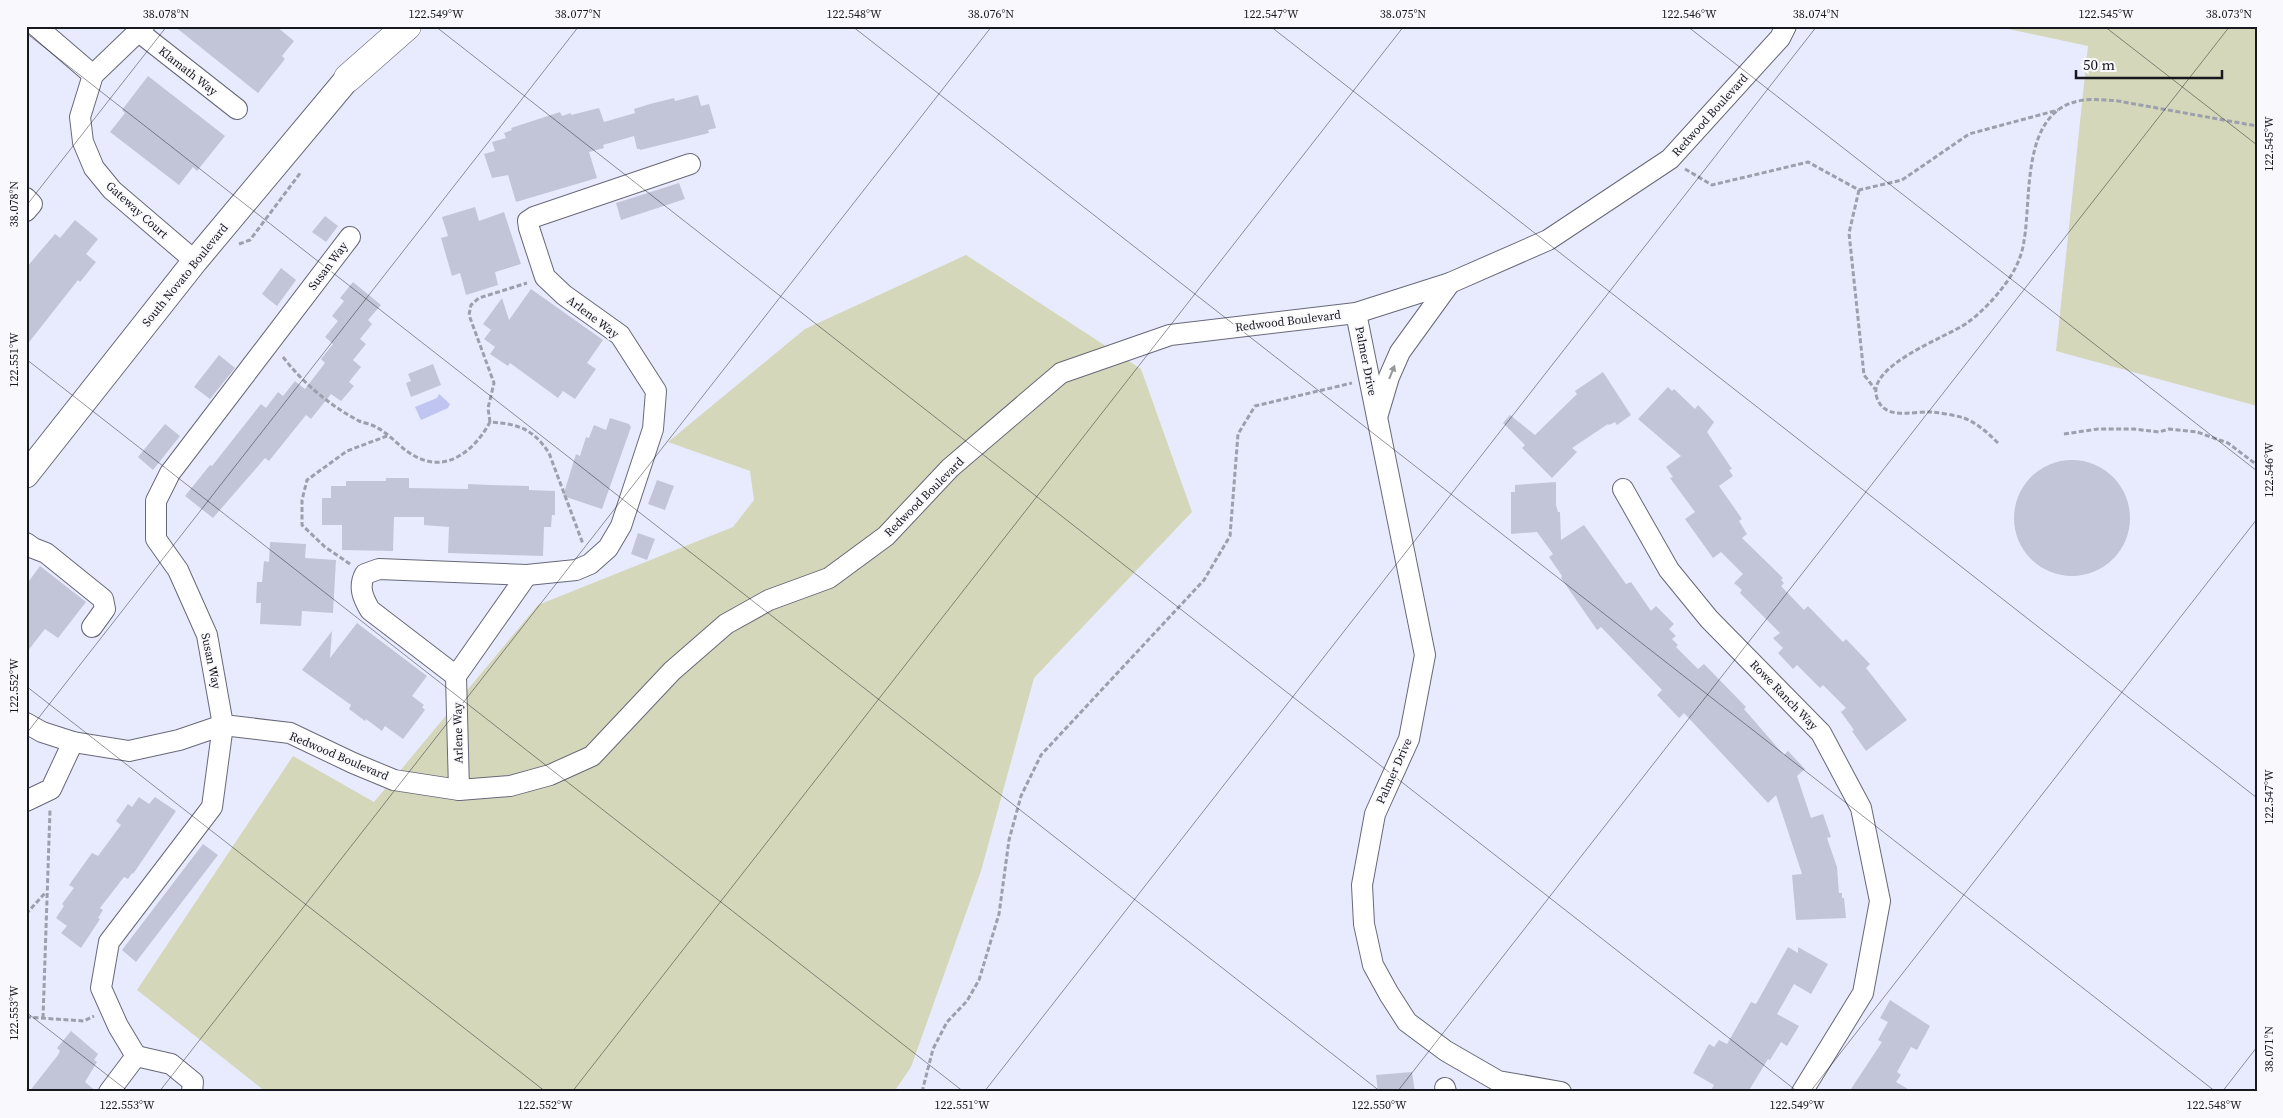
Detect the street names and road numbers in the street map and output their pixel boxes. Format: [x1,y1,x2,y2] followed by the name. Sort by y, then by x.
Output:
[155,43,221,100] street label: Klamath Way
[1668,70,1752,160] street label: Redwood Boulevard
[103,178,172,242] street label: Gateway Court
[138,220,232,330] street label: South Novato Boulevard
[305,238,352,294] street label: Susan Way
[564,292,623,342] street label: Arlene Way
[1234,307,1342,335] street label: Redwood Boulevard
[1351,325,1381,397] street label: Palmer Drive
[881,454,967,540] street label: Redwood Boulevard
[197,632,225,691] street label: Susan Way
[1746,657,1822,734] street label: Rowe Ranch Way
[449,701,467,764] street label: Arlene Way
[287,728,391,784] street label: Redwood Boulevard
[1372,736,1416,806] street label: Palmer Drive

